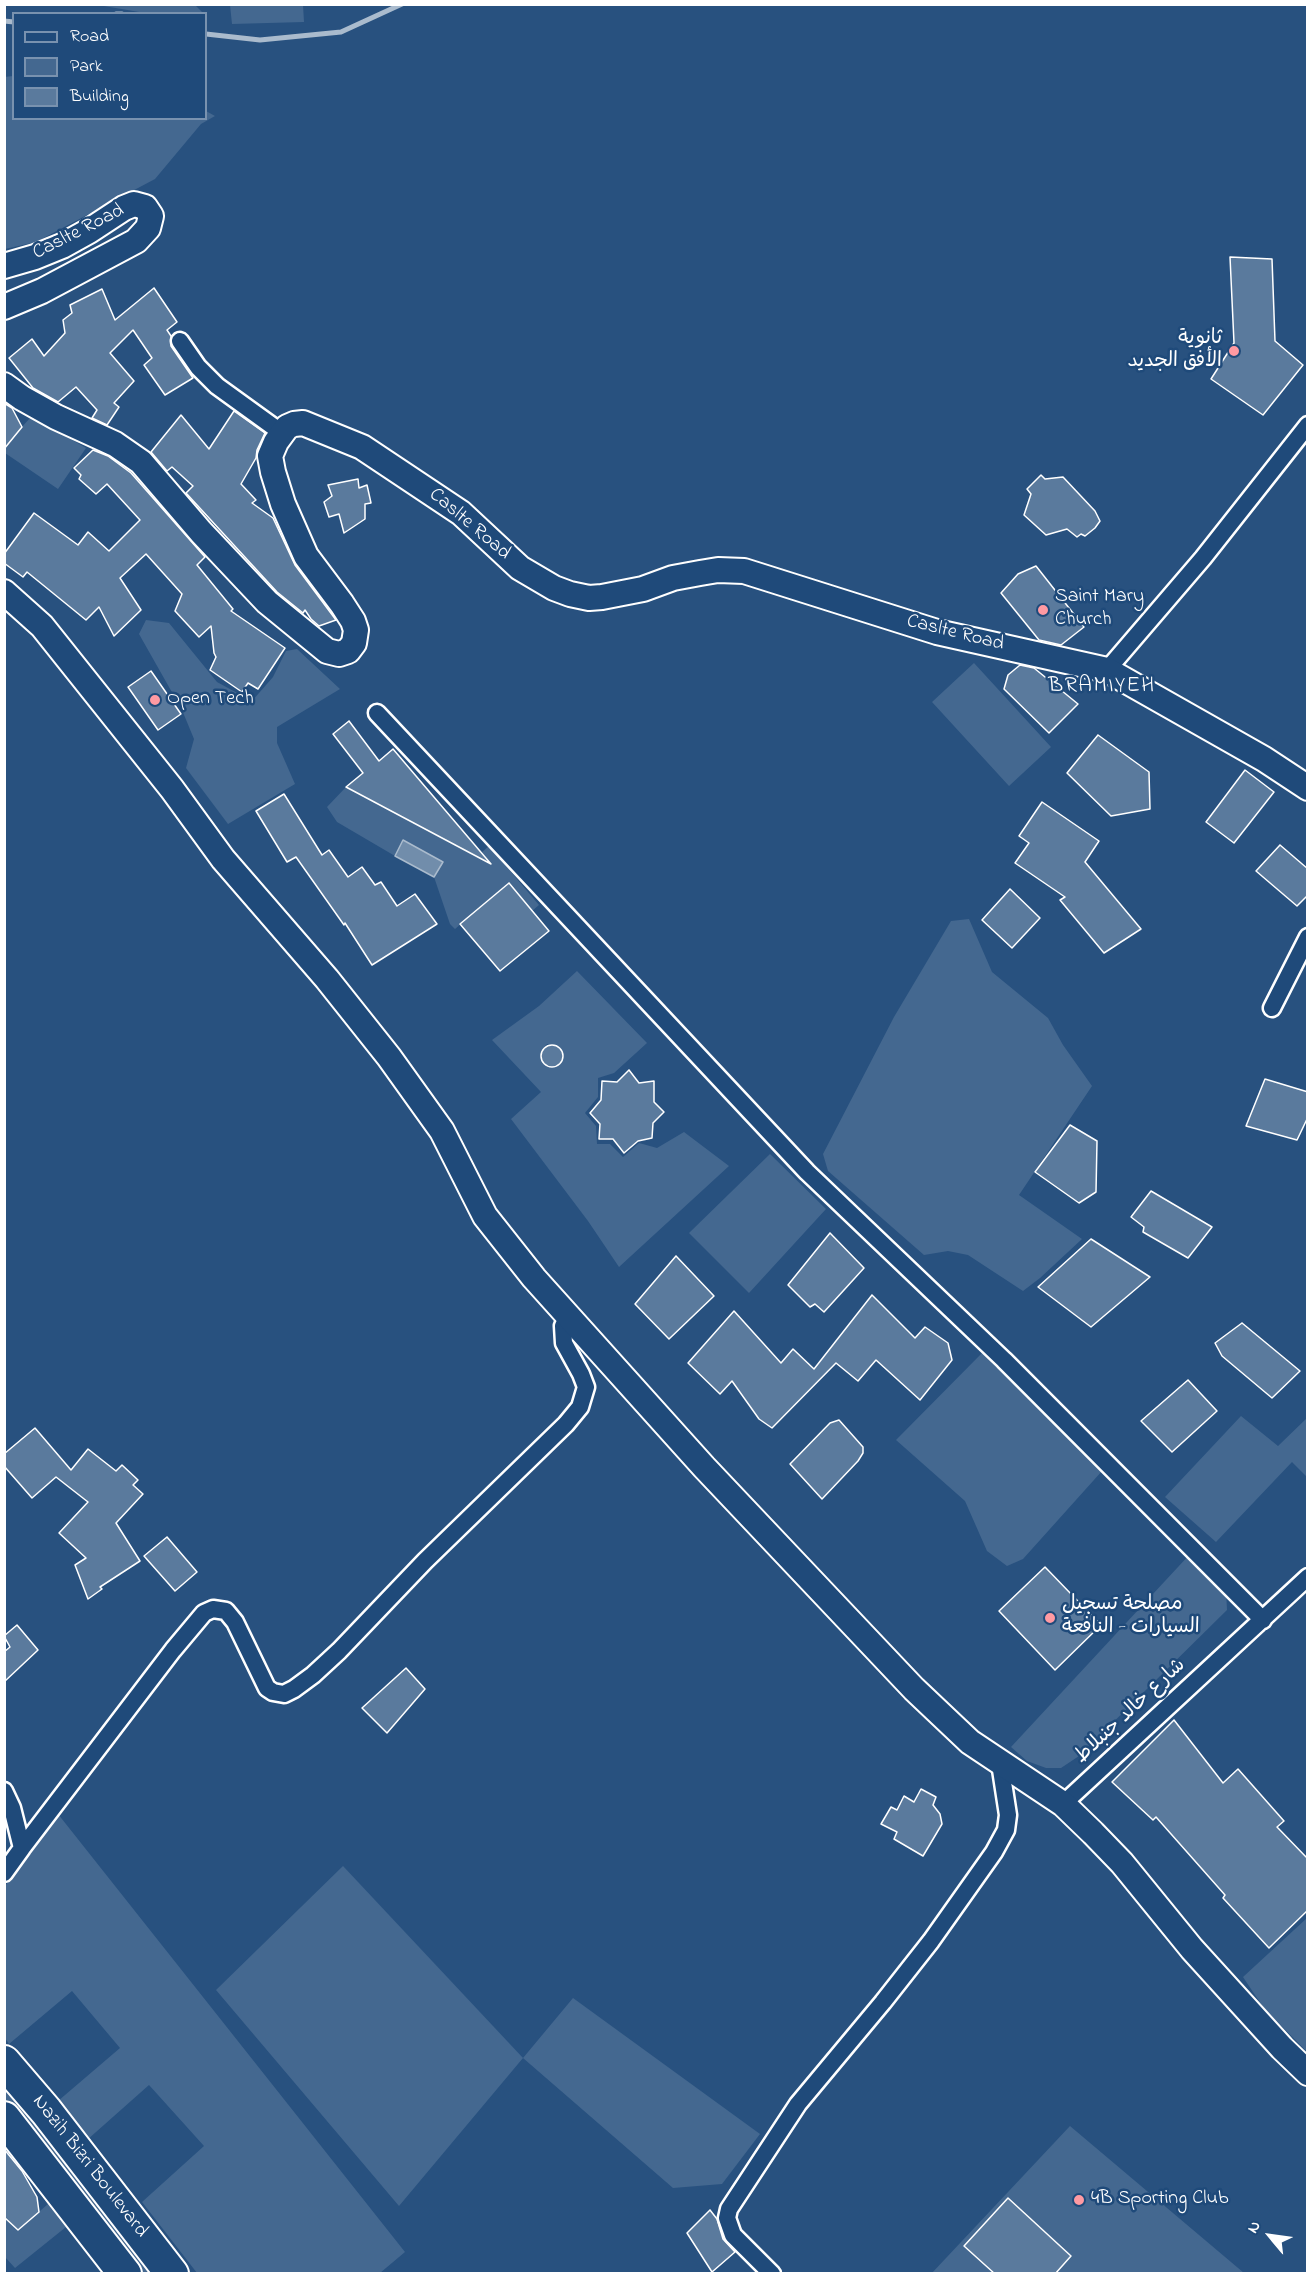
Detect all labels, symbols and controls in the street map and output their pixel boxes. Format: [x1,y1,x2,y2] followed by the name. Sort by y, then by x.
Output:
[12,12,207,120] legend
[70,24,109,50] text: Road
[70,54,103,80] text: Park
[70,84,129,110] text: Building
[29,200,129,266] street label: Caslte Road
[1127,328,1222,375] place label: ثانوية الأفق الجديد
[1227,344,1241,358] marker: ثانوية الأفق الجديد
[423,484,515,566] street label: Caslte Road
[1055,586,1144,633] place label: Saint Mary Church
[1036,603,1050,617] marker: Saint Mary Church
[904,610,1006,658] street label: Caslte Road
[1048,674,1156,700] district label: BRAMIYEH
[167,688,254,712] place label: Open Tech
[148,693,162,707] marker: Open Tech
[1062,1594,1200,1641] place label: مصلحة تسجيل السيارات - النافعة
[1043,1611,1057,1625] marker: مصلحة تسجيل السيارات - النافعة
[1071,1655,1191,1769] street label: شارع خالد جنبلاط
[26,2091,152,2243] street label: Nazih Bizri Boulevard
[1091,2188,1228,2212] place label: 4B Sporting Club
[1072,2193,1086,2207] marker: 4B Sporting Club
[1240,2206,1300,2266] north arrow
[1241,2217,1267,2238] text: N

